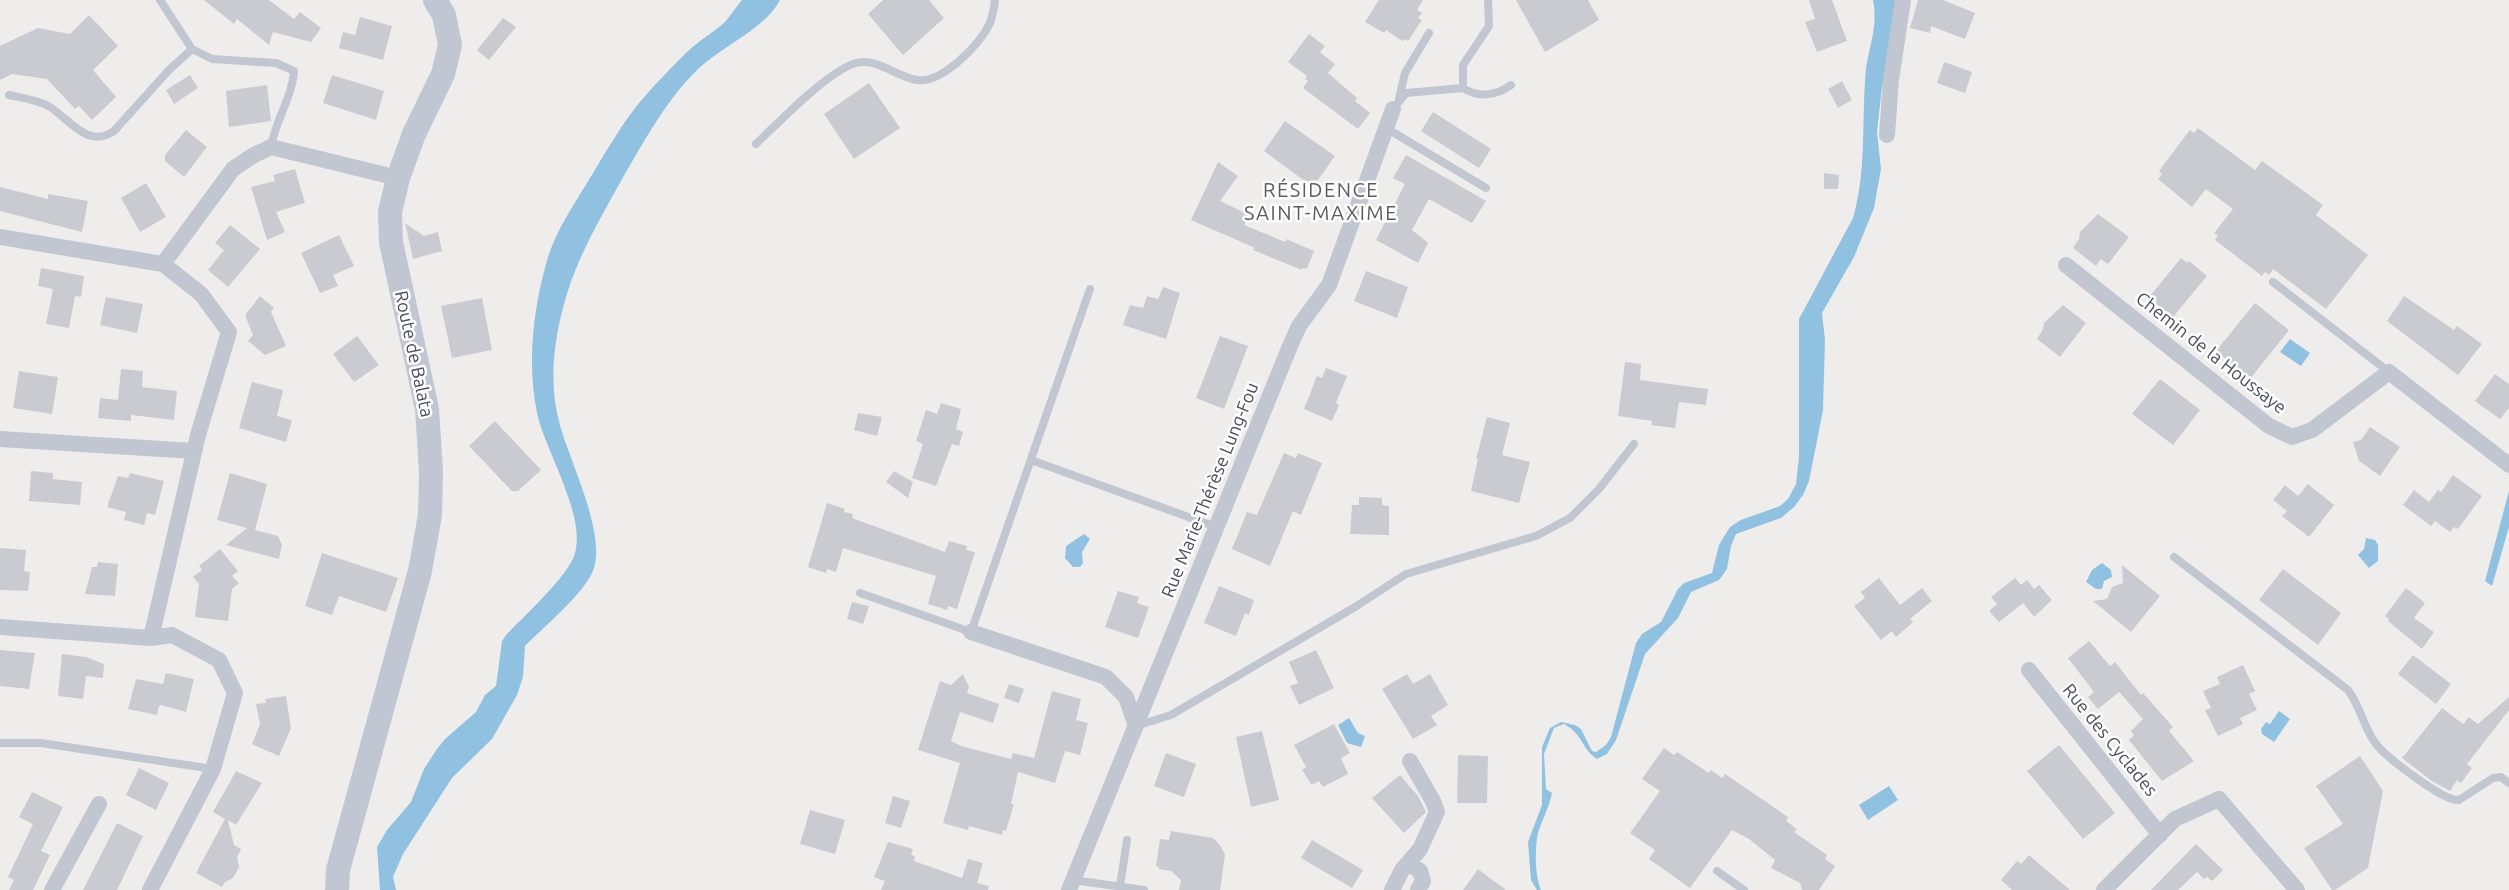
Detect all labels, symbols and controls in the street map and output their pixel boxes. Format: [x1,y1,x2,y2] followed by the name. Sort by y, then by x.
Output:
[1244,178,1398,224] district label: RÉSIDENCE SAINT-MAXIME
[2133,287,2291,417] street label: Chemin de la Houssaye
[392,289,438,419] street label: Route de Balata
[1157,379,1262,600] street label: Rue Marie-Thérèse Lung-Fou
[2059,679,2162,800] street label: Rue des Cyclades

